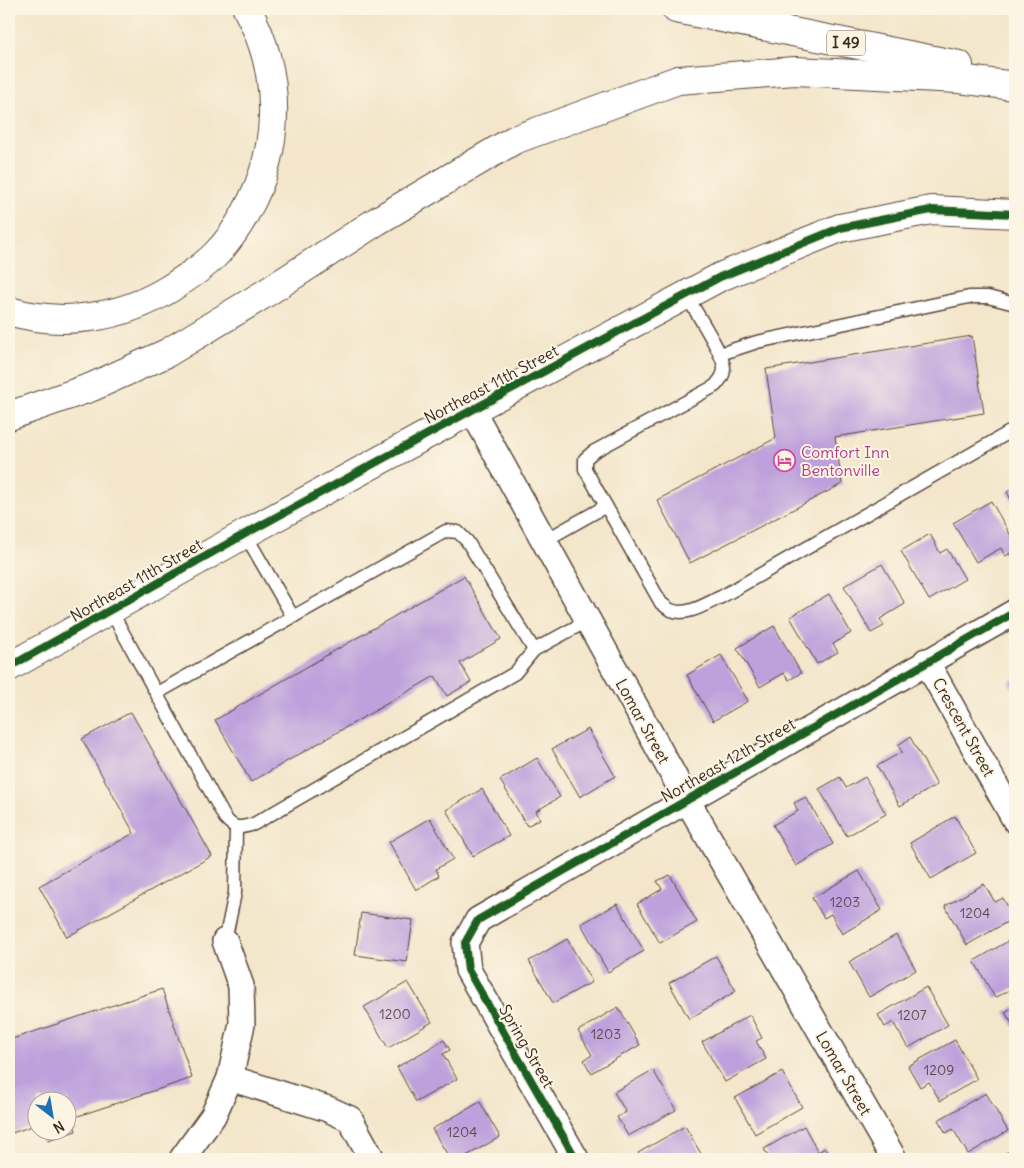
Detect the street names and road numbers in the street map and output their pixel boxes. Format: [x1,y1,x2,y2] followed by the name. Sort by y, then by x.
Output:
[827,30,865,56] road number: I 49
[420,340,562,428] street label: Northeast 11th Street
[66,534,206,626] street label: Northeast 11th Street
[929,674,1000,780] street label: Crescent Street
[612,675,675,767] street label: Lomar Street
[657,713,799,807] street label: Northeast 12th Street
[495,1001,559,1092] street label: Spring Street
[812,1027,876,1119] street label: Lomar Street

